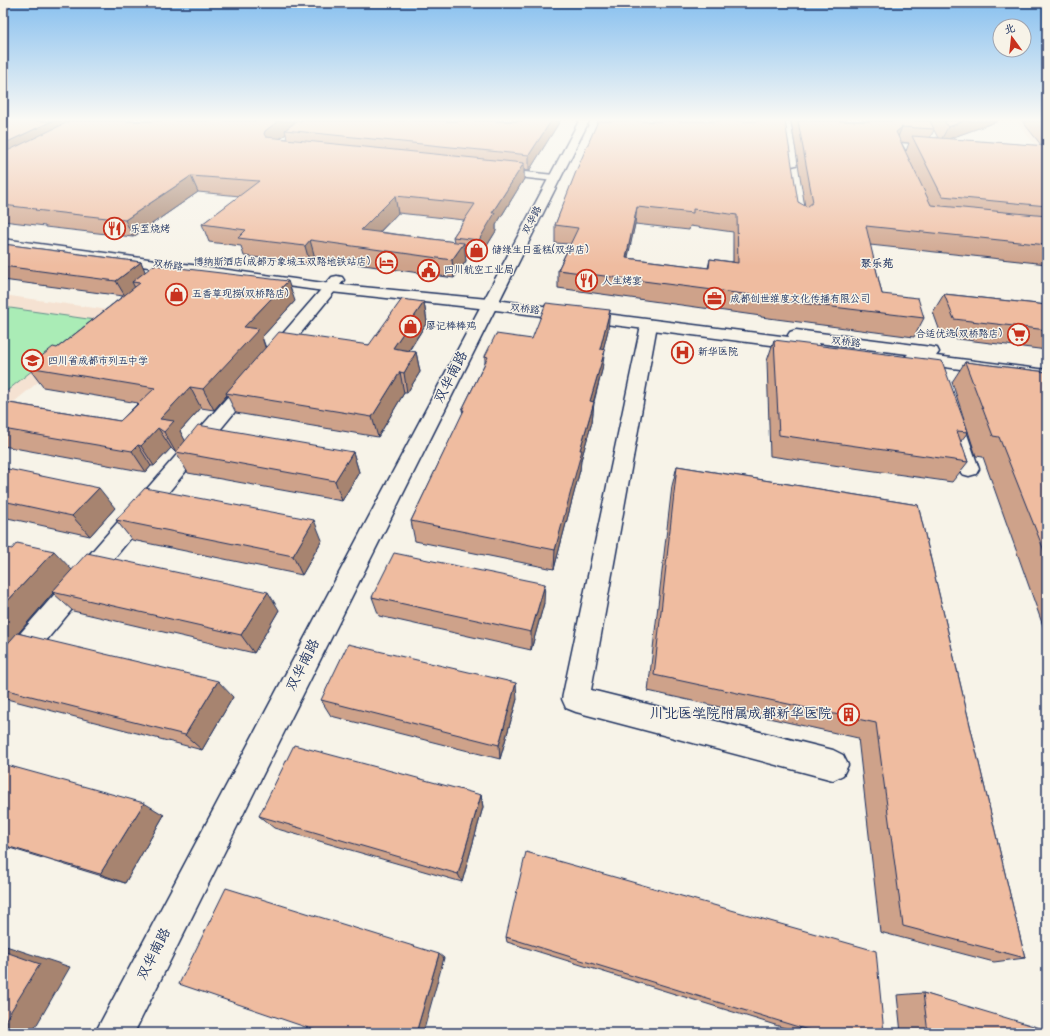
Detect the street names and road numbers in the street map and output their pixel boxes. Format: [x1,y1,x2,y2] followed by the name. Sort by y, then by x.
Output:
[519,203,545,237] street label: 双华路
[152,256,184,274] street label: 双桥路
[509,300,541,318] street label: 双桥路
[830,333,862,351] street label: 双桥路
[429,348,473,406] street label: 双华南路
[281,636,325,694] street label: 双华南路
[132,925,176,983] street label: 双华南路

